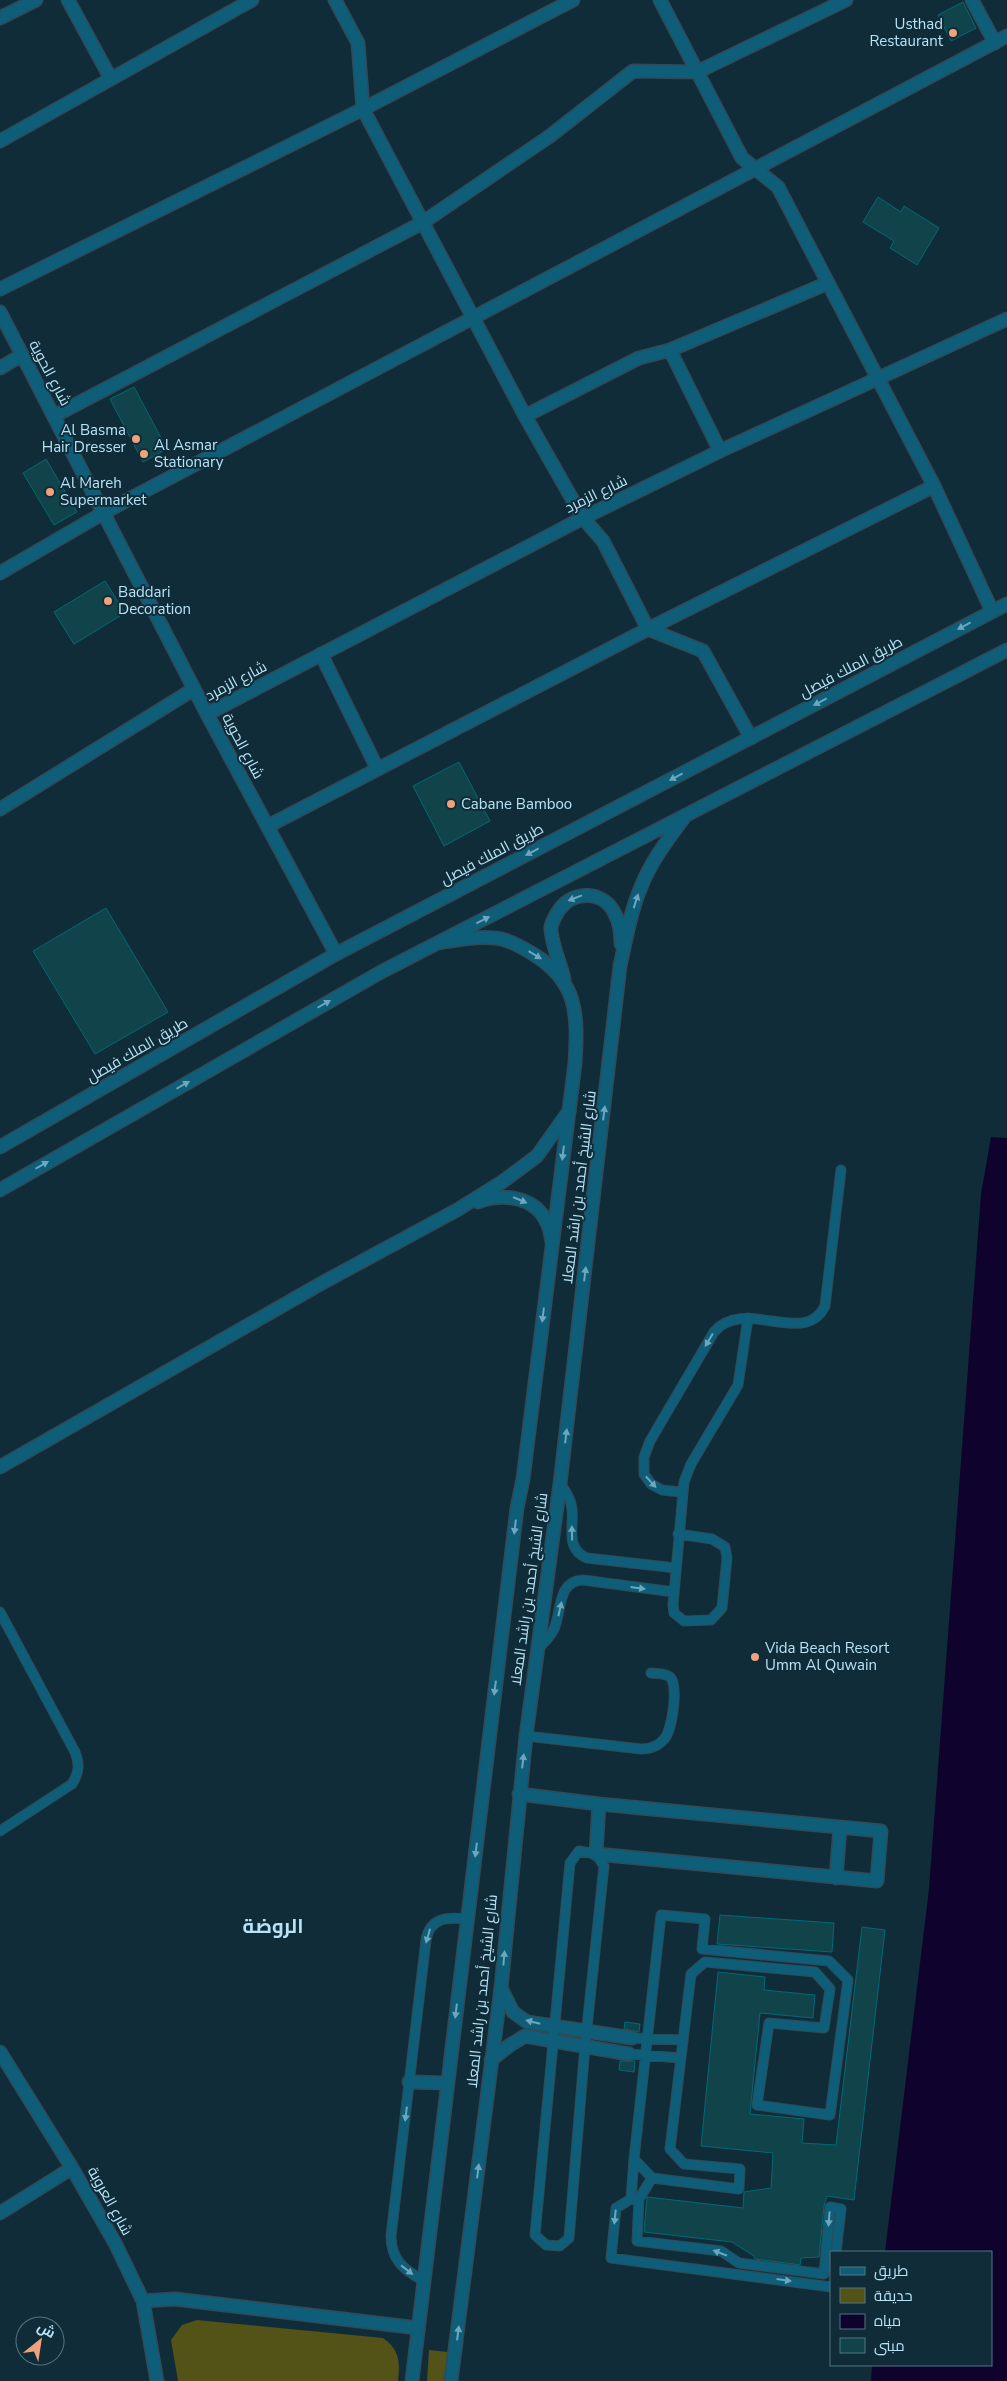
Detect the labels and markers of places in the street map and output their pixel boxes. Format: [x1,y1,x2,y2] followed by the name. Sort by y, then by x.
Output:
[869,14,944,51] place label: Usthad Restaurant
[947,27,959,39] marker: Usthad Restaurant
[42,420,127,457] place label: Al Basma Hair Dresser
[130,433,142,445] marker: Al Basma Hair Dresser
[154,435,224,472] place label: Al Asmar Stationary
[138,448,150,460] marker: Al Asmar Stationary
[60,473,147,510] place label: Al Mareh Supermarket
[44,486,56,498] marker: Al Mareh Supermarket
[118,582,191,619] place label: Baddari Decoration
[102,595,114,607] marker: Baddari Decoration
[461,794,572,814] place label: Cabane Bamboo
[445,798,457,810] marker: Cabane Bamboo
[764,1638,890,1675] place label: Vida Beach Resort Umm Al Quwain
[749,1651,761,1663] marker: Vida Beach Resort Umm Al Quwain

